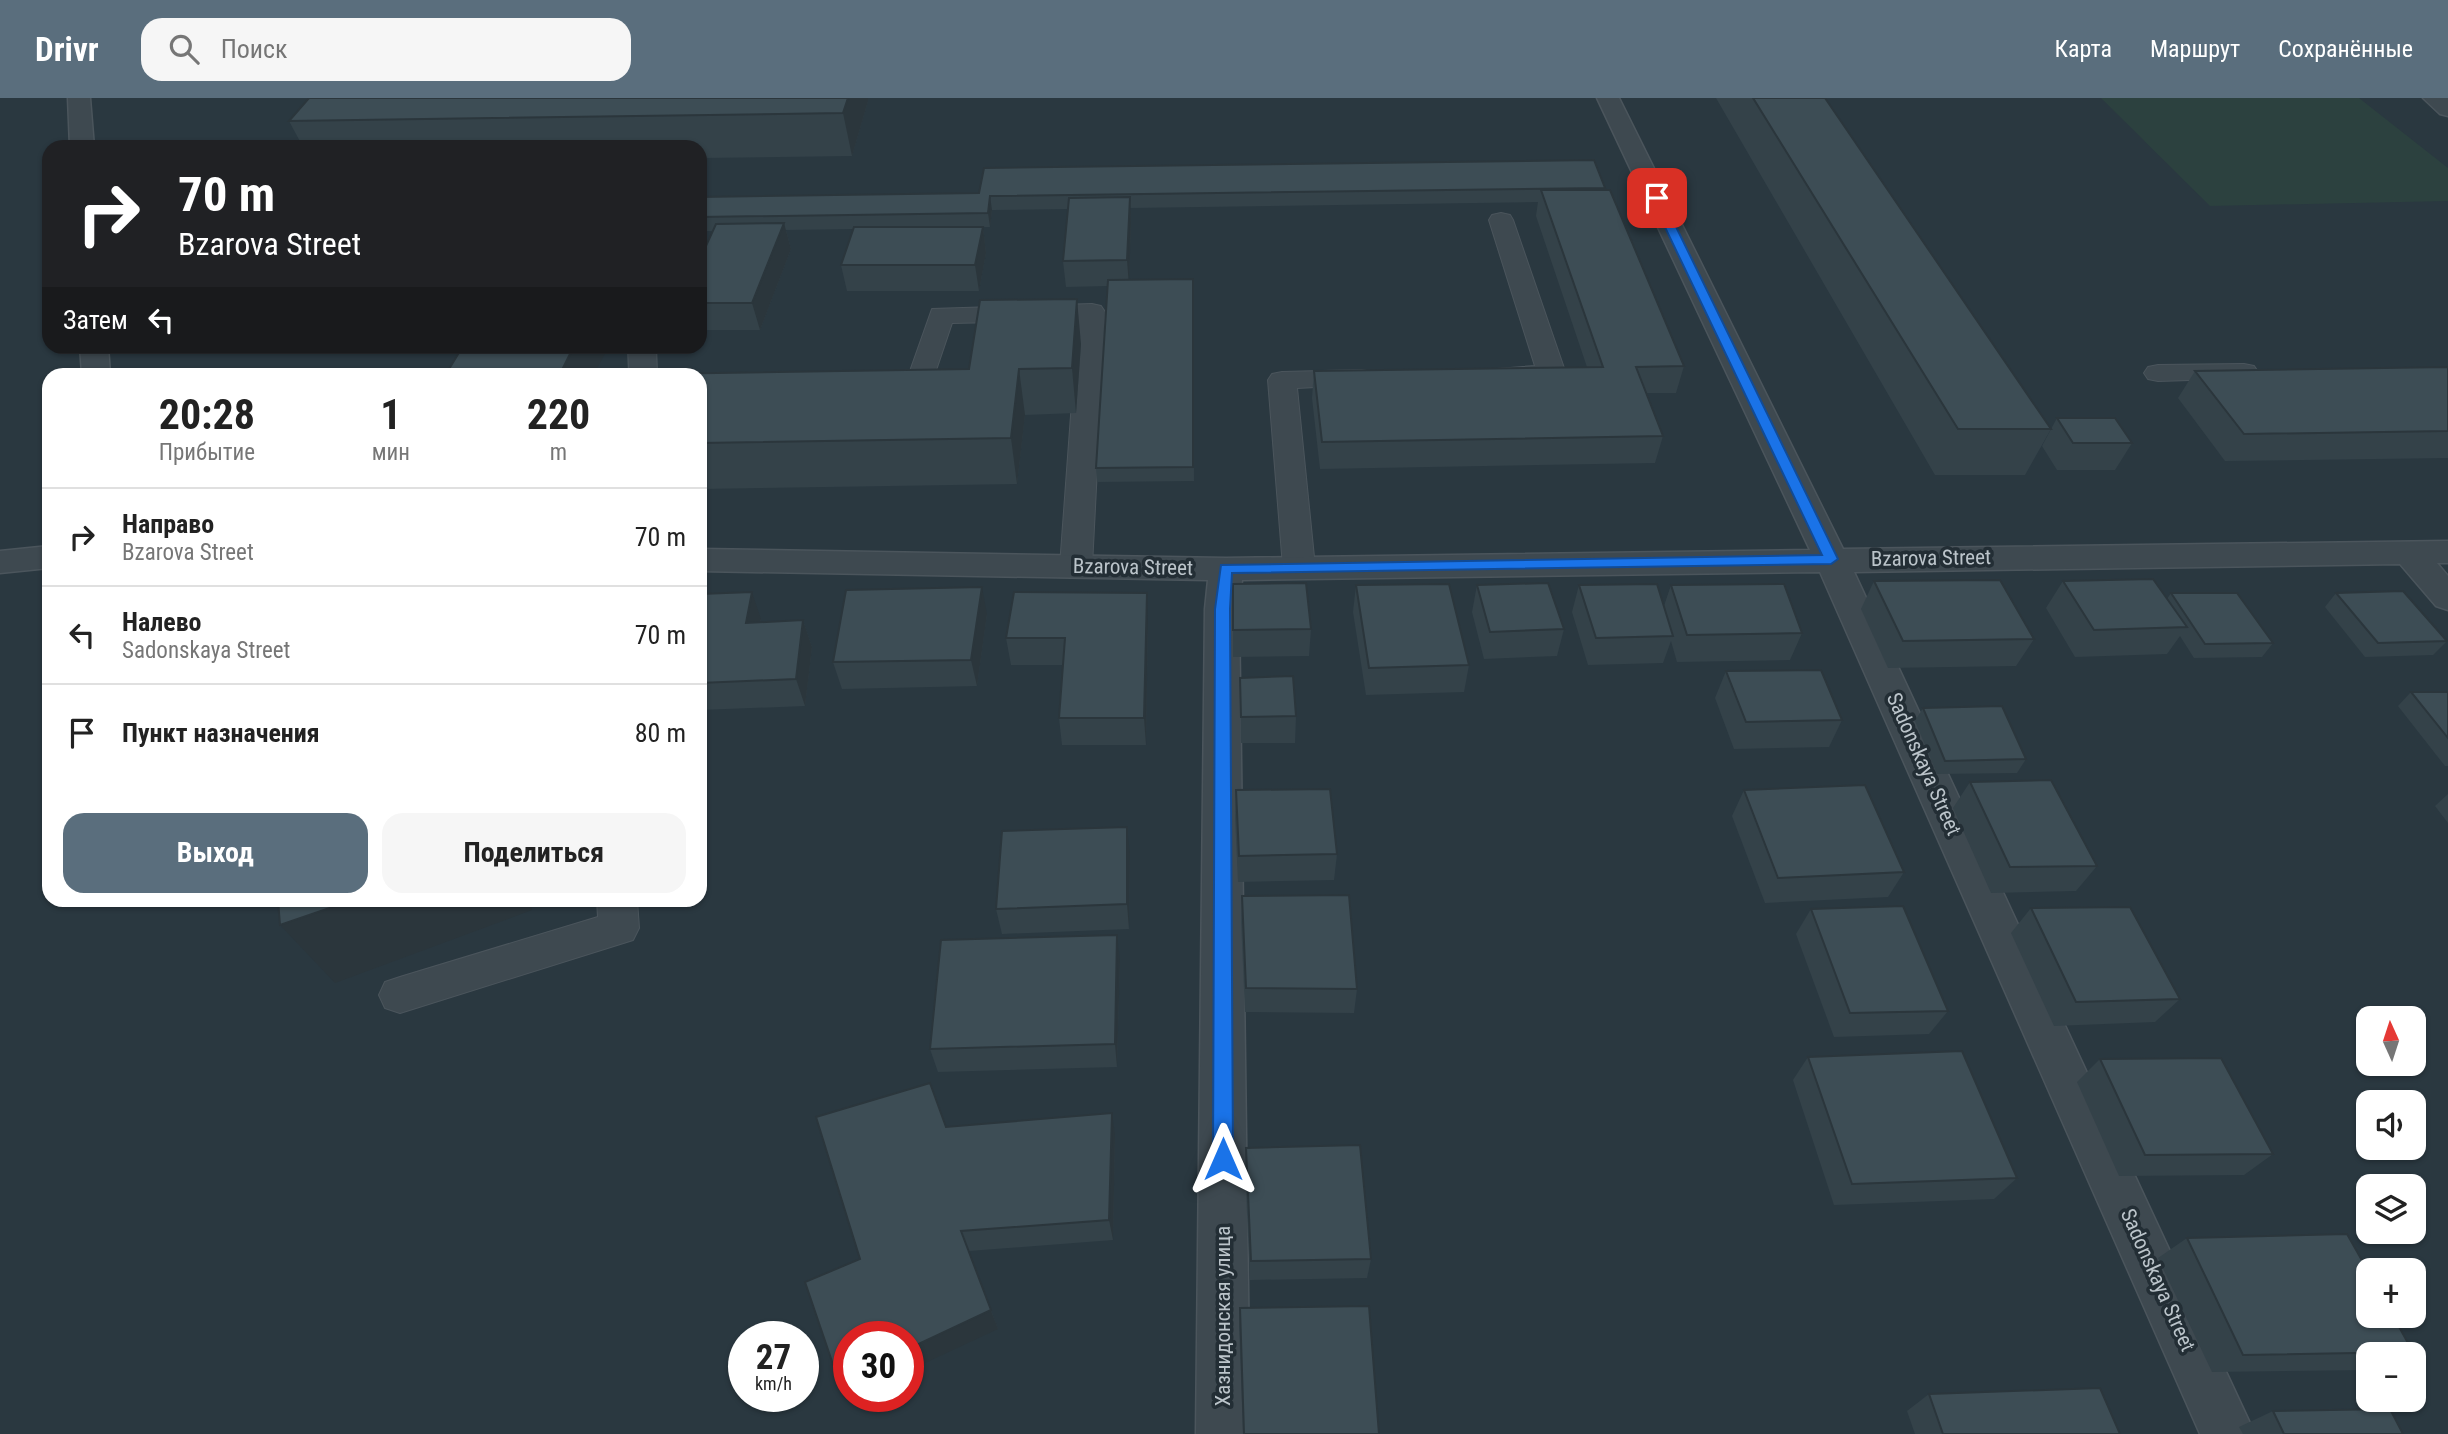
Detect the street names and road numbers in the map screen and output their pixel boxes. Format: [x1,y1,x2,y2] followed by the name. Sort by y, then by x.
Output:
[1871,545,1991,571] street label: Bzarova Street
[1073,554,1193,580] street label: Bzarova Street
[1882,689,1966,839] street label: Sadonskaya Street
[2116,1205,2200,1355] street label: Sadonskaya Street
[1211,1226,1235,1406] street label: Хазнидонская улица

